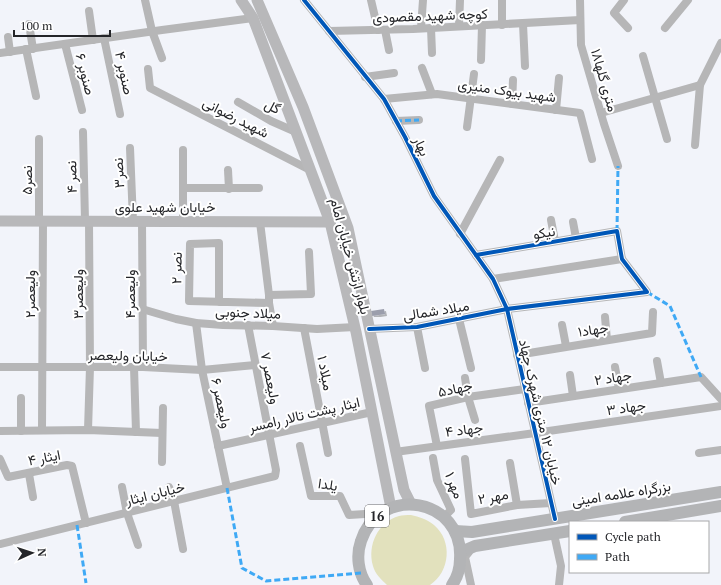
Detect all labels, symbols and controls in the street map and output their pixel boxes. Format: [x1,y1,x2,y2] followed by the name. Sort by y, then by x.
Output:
[372,3,488,28] street label: کوچه شهید مقصودی
[14,12,110,38] scale bar
[20,18,53,33] text: 100 m
[587,46,623,114] street label: ۱۸متری گلها
[111,50,139,97] street label: صنوبر ۴
[72,51,100,97] street label: صنوبر ۶
[457,74,557,106] street label: شهید بیوک منیری
[200,92,272,142] street label: شهید رضوانی
[262,94,284,118] street label: گل
[409,132,435,159] street label: بهار
[108,157,128,189] street label: نصر۳
[61,160,81,194] street label: نصر ۴
[17,165,36,195] street label: نصر۵
[326,196,376,316] street label: بلوار ارتش خیابان امام
[115,197,215,216] street label: خیابان شهید علوی
[531,221,557,243] street label: نیکو
[166,252,186,284] street label: نصر ۲
[68,269,87,319] street label: ولیعصر۳
[20,270,39,318] street label: ولیعصر۲
[120,270,139,318] street label: ولیعصر۴
[401,295,471,325] street label: میلاد شمالی
[215,301,281,323] street label: میلاد جنوبی
[576,317,610,341] street label: جهاد۱
[515,337,567,487] street label: خیابان ۱۲ متری شهرک جهاد
[87,345,168,365] street label: خیابان ولیعصر
[257,350,285,406] street label: ولیعصر ۷
[313,354,339,392] street label: میلاد ۱
[593,365,633,389] street label: جهاد ۲
[436,375,474,401] street label: جهاد۵
[207,376,237,430] street label: ولیعصر ۶
[246,392,362,437] street label: ایثار پشت تالار رامسر
[605,395,647,419] street label: جهاد ۳
[444,417,484,441] street label: جهاد ۴
[26,445,62,469] street label: ایثار ۴
[441,469,469,501] street label: مهر ۱
[317,473,339,495] street label: یلدا
[123,476,187,510] street label: خیابان ایثار
[570,476,672,510] street label: بزرگراه علامه امینی
[476,484,510,508] street label: مهر ۲
[365,505,389,527] road number: 16
[569,521,709,573] legend
[605,529,661,544] text: Cycle path
[12,533,52,573] north arrow
[35,548,49,558] text: N
[605,549,630,564] text: Path

